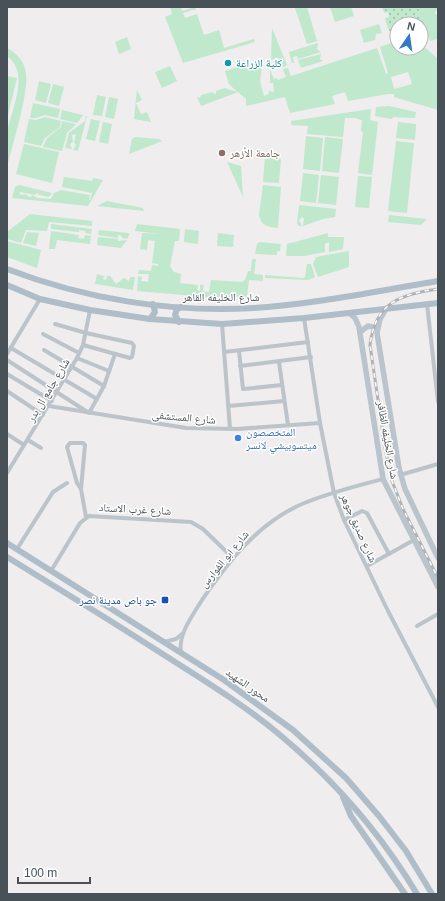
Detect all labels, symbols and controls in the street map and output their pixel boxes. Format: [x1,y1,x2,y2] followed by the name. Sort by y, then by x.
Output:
[389,16,429,56] north arrow
[406,20,417,33] text: N
[236,57,282,69] place label: كلية الزراعة
[223,58,233,68] marker: كلية الزراعة
[229,147,280,159] place label: جامعة الأزهر
[217,148,227,158] marker: جامعة الأزهر
[181,291,260,304] street label: شارع الخليفه القاهر
[24,356,72,425] street label: شارع جامع ال بدر
[374,399,401,480] street label: شارع الخليفه الظافر
[152,408,216,427] street label: شارع المستشفى
[245,426,317,454] place label: المتخصصون ميتسوبيشي لانسر
[233,433,243,443] marker: المتخصصون ميتسوبيشي لانسر
[337,491,380,565] street label: شارع صديق جوهر
[98,501,171,518] street label: شارع غرب الاستاد
[197,528,252,591] street label: شارع ابو الفوارس
[79,594,157,607] place label: جو باص مدينة نصر
[160,595,170,605] marker: جو باص مدينة نصر
[224,666,272,705] street label: محور الشهيد
[18,859,90,885] scale bar
[24,866,57,880] text: 100 m

